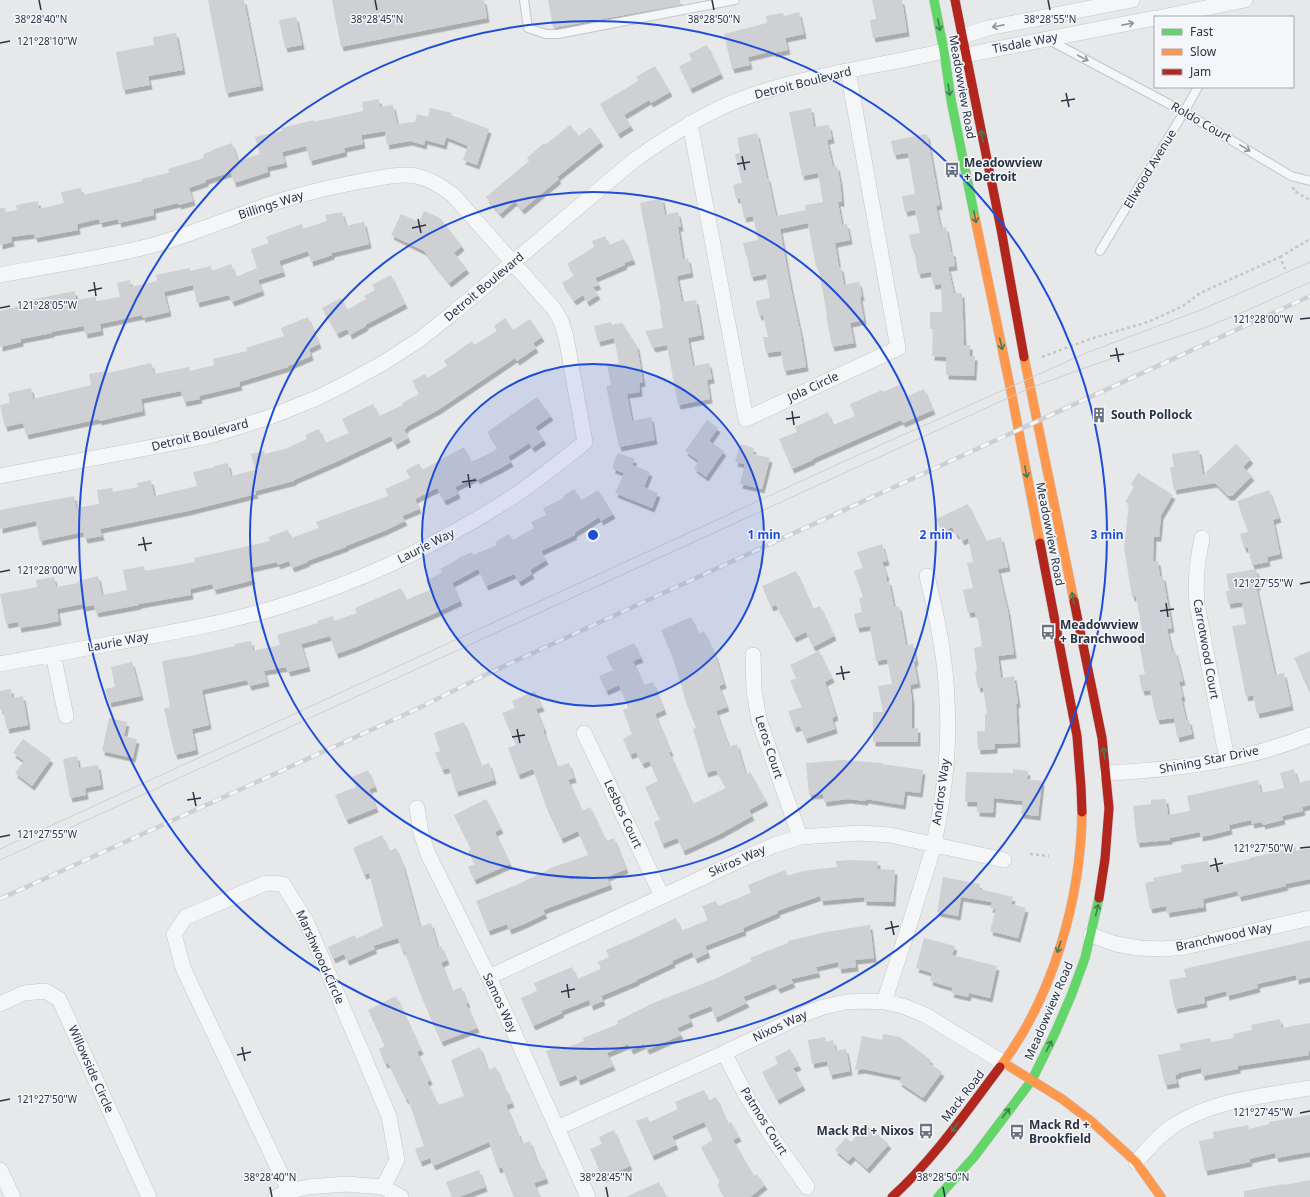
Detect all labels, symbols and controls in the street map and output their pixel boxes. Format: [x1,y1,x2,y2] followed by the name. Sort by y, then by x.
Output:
[15,12,67,26] text: 38°28'40"N
[351,12,403,26] text: 38°28'45"N
[688,12,740,26] text: 38°28'50"N
[1024,12,1076,26] text: 38°28'55"N
[1154,16,1294,88] legend
[935,19,943,32] one-way arrow
[1122,19,1135,27] one-way arrow
[992,22,1005,30] one-way arrow
[1190,23,1214,40] text: Fast
[991,28,1060,57] street label: Tisdale Way
[17,34,78,48] text: 121°28'10"W
[945,34,980,140] street label: Meadowview Road
[1190,43,1217,60] text: Slow
[1077,54,1089,62] one-way arrow
[753,62,853,103] street label: Detroit Boulevard
[1189,63,1211,80] text: Jam
[945,83,953,96] one-way arrow
[1168,97,1235,146] street label: Roldo Court
[1119,126,1180,211] street label: Ellwood Avenue
[978,130,986,143] one-way arrow
[1239,145,1251,153] one-way arrow
[964,154,1043,185] place label: Meadowview + Detroit
[943,161,961,179] bus stop icon: Meadowview + Detroit
[236,186,306,223] street label: Billings Way
[971,210,979,223] one-way arrow
[440,248,527,325] street label: Detroit Boulevard
[17,298,78,312] text: 121°28'05"W
[1233,312,1294,326] text: 121°28'00"W
[997,338,1005,351] one-way arrow
[784,367,841,406] street label: Jola Circle
[1090,406,1108,424] building icon: South Pollock
[1111,406,1193,423] place label: South Pollock
[150,414,250,455] street label: Detroit Boulevard
[1023,465,1031,478] one-way arrow
[1032,481,1069,587] street label: Meadowview Road
[394,523,458,567] street label: Laurie Way
[747,526,781,543] text: 1 min
[919,526,953,543] text: 2 min
[1090,526,1124,543] text: 3 min
[586,528,600,542] centre of rings
[17,563,78,577] text: 121°28'00"W
[1233,576,1294,590] text: 121°27'55"W
[1069,592,1077,605] one-way arrow
[1189,597,1224,701] street label: Carrotwood Court
[1060,616,1145,647] place label: Meadowview + Branchwood
[1039,623,1057,641] bus stop icon: Meadowview + Branchwood
[86,627,151,656] street label: Laurie Way
[751,713,788,781] street label: Leros Court
[1158,741,1260,777] street label: Shining Star Drive
[1100,747,1108,760] one-way arrow
[927,757,954,826] street label: Andros Way
[600,777,647,851] street label: Lesbos Court
[17,827,78,841] text: 121°27'55"W
[706,840,769,881] street label: Skiros Way
[1233,841,1294,855] text: 121°27'50"W
[1093,904,1101,917] one-way arrow
[292,907,349,1007] street label: Marshwood Circle
[1174,918,1274,955] street label: Branchwood Way
[1055,940,1062,953] one-way arrow
[1020,959,1077,1063] street label: Meadowview Road
[479,970,522,1036] street label: Samos Way
[750,1005,811,1046] street label: Nixos Way
[65,1022,118,1115] street label: Willowside Circle
[1046,1040,1053,1052] one-way arrow
[937,1066,988,1125] street label: Mack Road
[737,1083,792,1159] street label: Patmos Court
[17,1092,78,1106] text: 121°27'50"W
[1233,1105,1294,1119] text: 121°27'45"W
[1002,1108,1011,1119] one-way arrow
[1029,1116,1091,1147] place label: Mack Rd + Brookfield
[950,1121,959,1132] one-way arrow
[817,1122,914,1139] place label: Mack Rd + Nixos
[917,1122,935,1140] bus stop icon: Mack Rd + Nixos
[1008,1123,1026,1141] bus stop icon: Mack Rd + Brookfield
[244,1170,296,1184] text: 38°28'40"N
[580,1170,632,1184] text: 38°28'45"N
[917,1170,969,1184] text: 38°28'50"N

